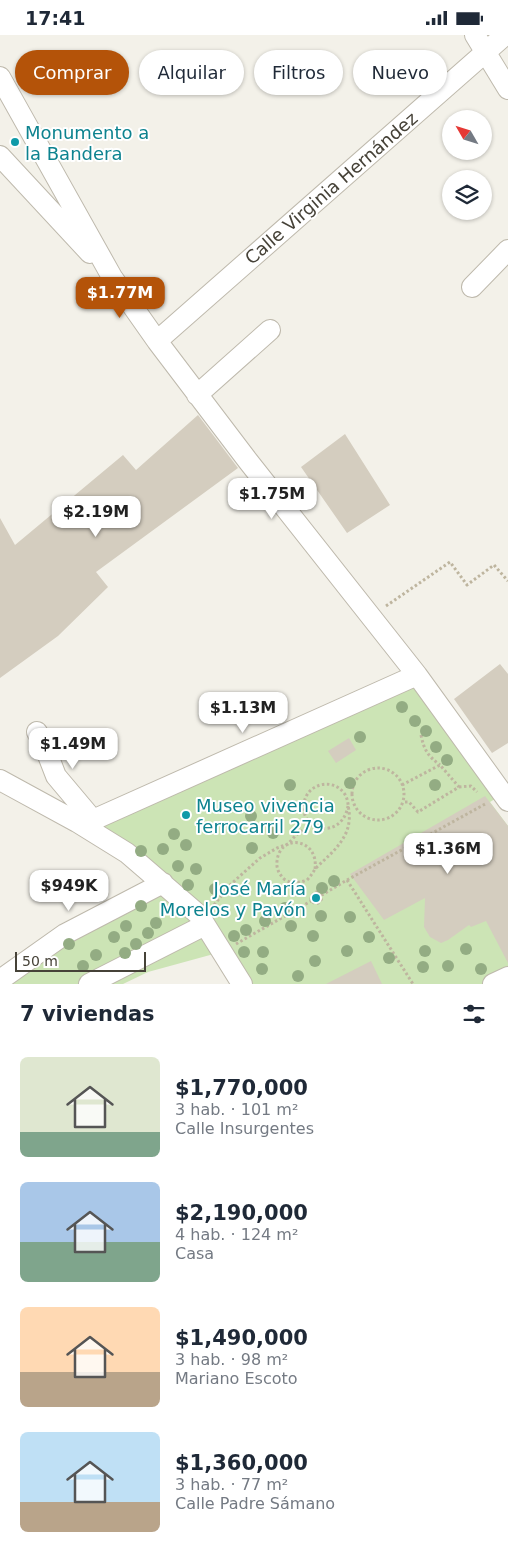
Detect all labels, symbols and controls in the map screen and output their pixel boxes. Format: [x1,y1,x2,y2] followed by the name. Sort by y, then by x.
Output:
[25,7,85,29] text: 17:41
[15,50,129,95] chip: Comprar
[139,50,244,95] chip: Alquilar
[254,50,343,95] chip: Filtros
[353,50,447,95] chip: Nuevo
[241,107,421,269] street label: Calle Virginia Hernández
[442,110,492,160] north arrow
[442,110,492,220] map controls
[25,122,149,164] place label: Monumento a la Bandera
[9,136,21,148] marker: Monumento a la Bandera
[442,170,492,220] button: layers
[79,277,161,319] pin: $1.77M
[87,283,153,302] text: $1.77M
[231,477,313,520] pin: $1.75M
[239,484,305,503] text: $1.75M
[55,495,137,538] pin: $2.19M
[63,502,129,521] text: $2.19M
[202,691,284,734] pin: $1.13M
[210,698,276,717] text: $1.13M
[32,727,114,770] pin: $1.49M
[40,734,106,753] text: $1.49M
[196,795,335,837] place label: Museo vivencia ferrocarril 279
[180,809,192,821] marker: Museo vivencia ferrocarril 279
[407,833,489,875] pin: $1.36M
[415,839,481,858] text: $1.36M
[34,869,104,912] pin: $949K
[41,876,97,895] text: $949K
[160,878,306,920] place label: José María Morelos y Pavón
[310,892,322,904] marker: José María Morelos y Pavón
[15,949,146,972] scale bar
[22,953,58,969] text: 50 m
[460,1000,488,1028] icon: filters
[20,1002,155,1026] text: 7 viviendas
[175,1076,308,1100] text: $1,770,000
[60,1077,120,1137] icon: home
[175,1100,298,1119] text: 3 hab. · 101 m²
[175,1119,314,1138] text: Calle Insurgentes
[175,1201,308,1225] text: $2,190,000
[60,1202,120,1262] icon: home
[175,1225,298,1244] text: 4 hab. · 124 m²
[175,1244,214,1263] text: Casa
[175,1326,308,1350] text: $1,490,000
[60,1327,120,1387] icon: home
[175,1350,288,1369] text: 3 hab. · 98 m²
[175,1369,298,1388] text: Mariano Escoto
[175,1451,308,1475] text: $1,360,000
[60,1452,120,1512] icon: home
[175,1475,288,1494] text: 3 hab. · 77 m²
[175,1494,335,1513] text: Calle Padre Sámano

